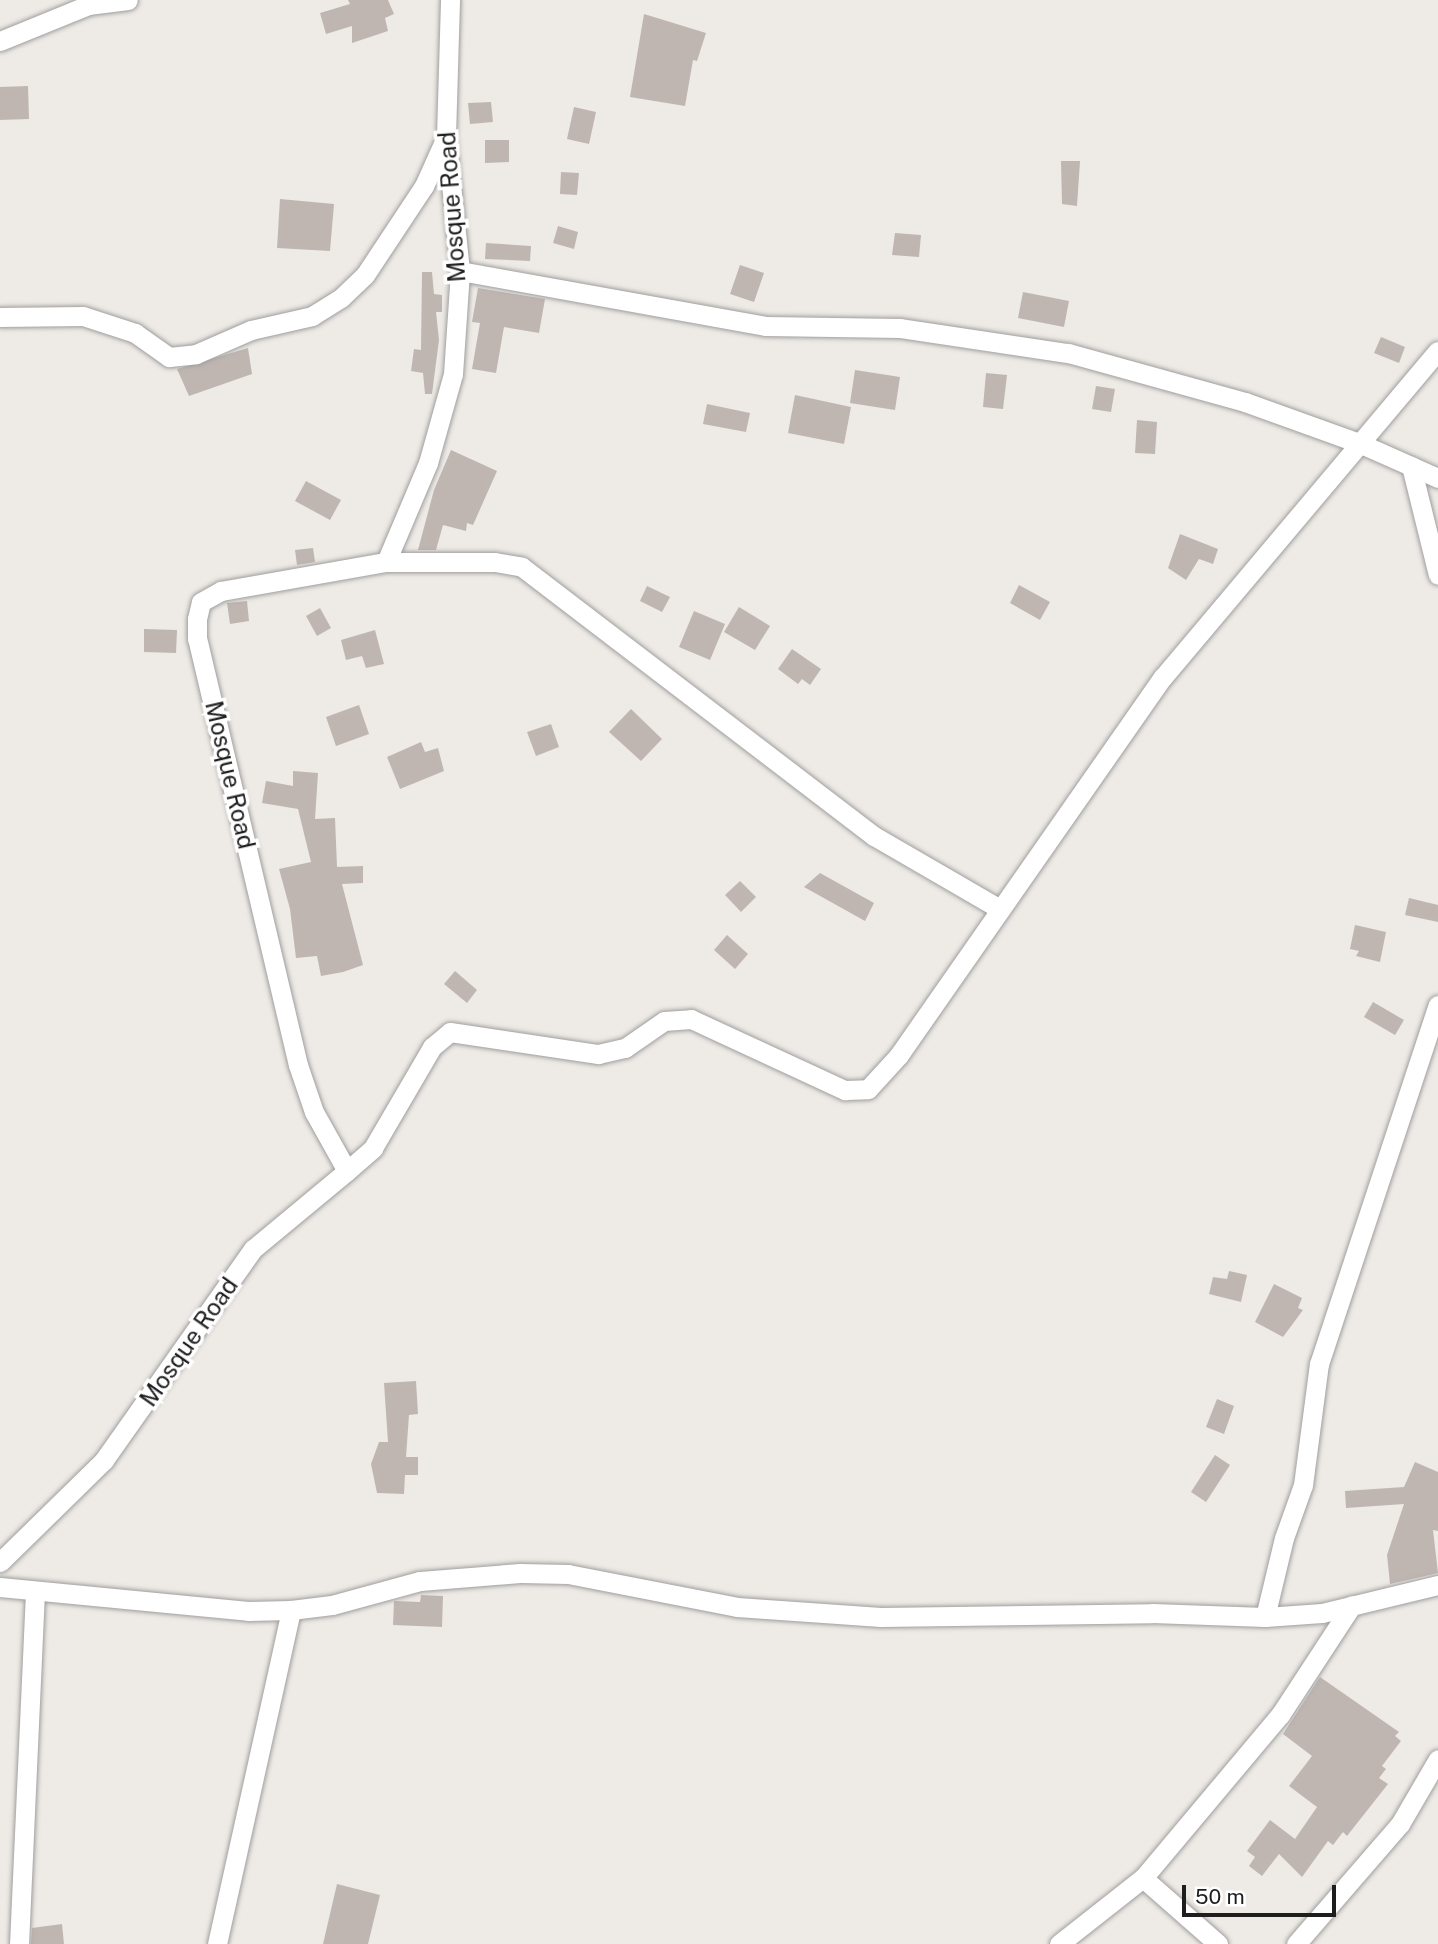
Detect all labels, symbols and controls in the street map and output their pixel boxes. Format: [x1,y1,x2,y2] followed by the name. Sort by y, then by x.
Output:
[432,131,472,283] street label: Mosque Road
[199,698,261,852] street label: Mosque Road
[134,1272,244,1412] street label: Mosque Road
[1186,1870,1340,1914] scale bar
[1195,1884,1245,1909] text: 50 m

